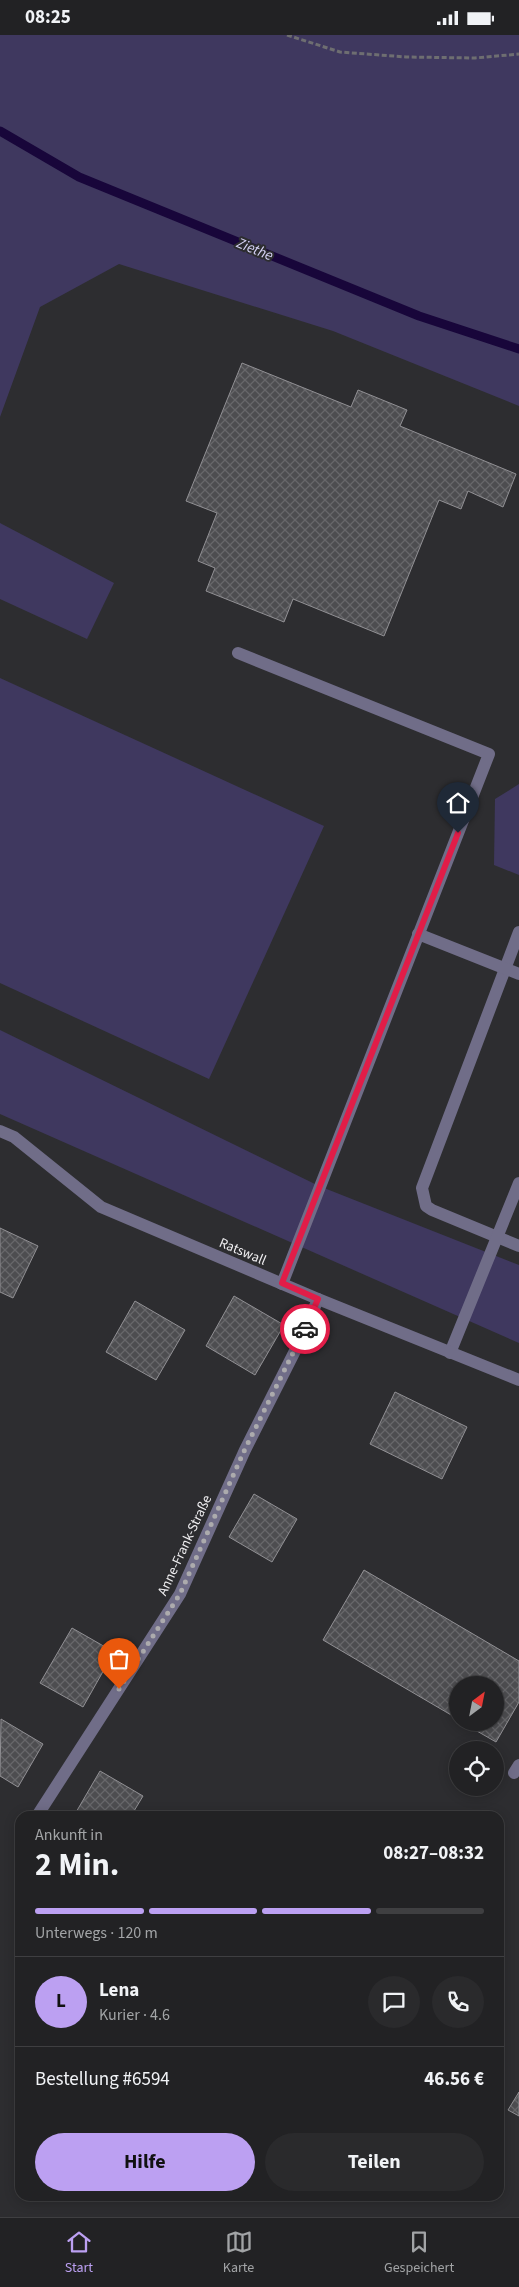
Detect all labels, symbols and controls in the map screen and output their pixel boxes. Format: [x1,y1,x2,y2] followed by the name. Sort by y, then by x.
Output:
[25,4,71,31] text: 08:25
[232,232,276,266] water label: Ziethe
[437,782,479,833] pin
[444,789,472,817] icon: home
[216,1233,270,1271] street label: Ratswall
[280,1304,330,1354] courier
[291,1315,319,1343] icon: car
[153,1492,217,1599] street label: Anne-Frank-Straße
[98,1638,140,1689] pin
[105,1645,133,1673] icon: bag
[449,1676,504,1731] north arrow
[449,1676,504,1796] map controls
[449,1741,504,1796] button: locate
[35,1824,103,1846] text: Ankunft in
[383,1840,484,1867] text: 08:27–08:32
[35,1842,119,1888] text: 2 Min.
[35,1922,158,1944] text: Unterwegs · 120 m
[368,1976,420,2028] button: chat
[432,1976,484,2028] button: phone
[99,1977,139,2004] text: Lena
[56,1988,66,2015] text: L
[99,2004,170,2026] text: Kurier · 4.6
[35,2066,170,2093] text: Bestellung #6594
[424,2066,484,2093] text: 46.56 €
[35,2133,255,2191] button: Hilfe
[265,2133,484,2191] button: Teilen
[65,2228,93,2278] tab: Start
[223,2228,254,2278] tab: Karte
[384,2228,454,2278] tab: Gespeichert

